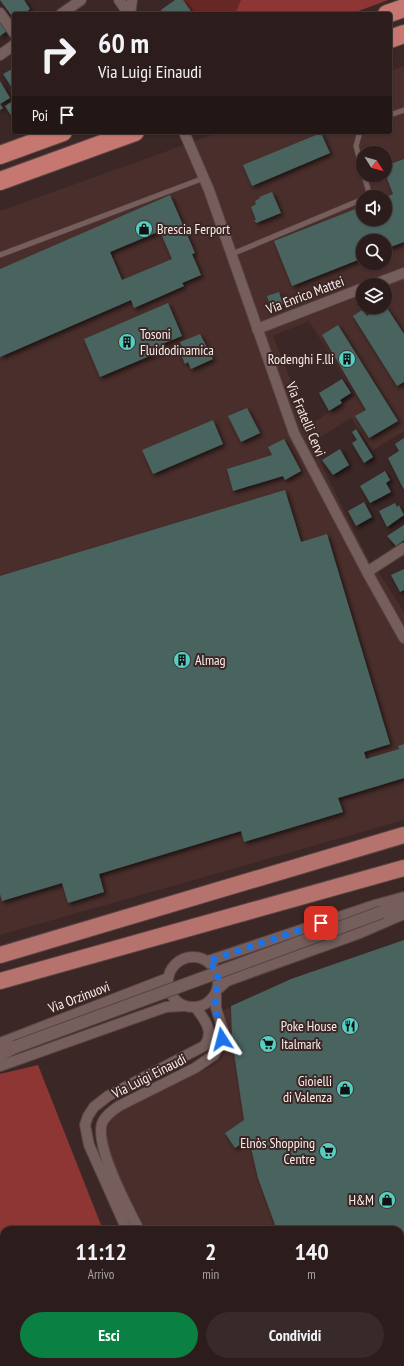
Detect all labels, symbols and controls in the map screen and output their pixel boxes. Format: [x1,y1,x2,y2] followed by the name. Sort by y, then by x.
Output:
[98,24,149,61] text: 60 m
[32,28,84,80] icon: right
[98,60,202,83] text: Via Luigi Einaudi
[56,104,78,126] icon: arrive
[32,106,48,125] text: Poi
[356,146,392,182] north arrow
[356,146,392,314] map controls
[356,190,392,226] button: sound
[134,219,154,239] shop icon: Brescia Ferport
[157,220,230,238] place label: Brescia Ferport
[356,234,392,270] button: search
[263,272,346,318] street label: Via Enrico Mattei
[356,278,392,314] button: layers
[140,325,214,359] place label: Tosoni Fluidodinamica
[117,332,137,352] building icon: Tosoni Fluidodinamica
[337,349,357,369] building icon: Rodenghi F.lli
[268,350,334,368] place label: Rodenghi F.lli
[282,378,330,459] street label: Via Fratelli Cervi
[172,650,192,670] building icon: Almag
[195,651,226,669] place label: Almag
[304,906,338,940] pin
[310,912,332,934] icon: arrive
[45,977,112,1017] street label: Via Orzinuovi
[340,1016,360,1036] restaurant icon: Poke House
[281,1017,337,1035] place label: Poke House
[201,1018,243,1060] position arrow
[258,1034,278,1054] supermarket icon: Italmark
[281,1035,322,1053] place label: Italmark
[108,1050,189,1103] street label: Via Luigi Einaudi
[283,1072,332,1106] place label: Gioielli di Valenza
[335,1079,355,1099] shop icon: Gioielli di Valenza
[240,1134,315,1168] place label: Elnòs Shopping Centre
[318,1141,338,1161] supermarket icon: Elnòs Shopping Centre
[377,1190,397,1210] shop icon: H&M
[348,1191,374,1209] place label: H&M
[75,1236,127,1267] text: 11:12
[205,1236,216,1267] text: 2
[294,1236,329,1267] text: 140
[88,1266,115,1283] text: Arrivo
[202,1266,219,1283] text: min
[307,1266,316,1283] text: m
[20,1312,198,1358] button: Esci
[206,1312,384,1358] button: Condividi

